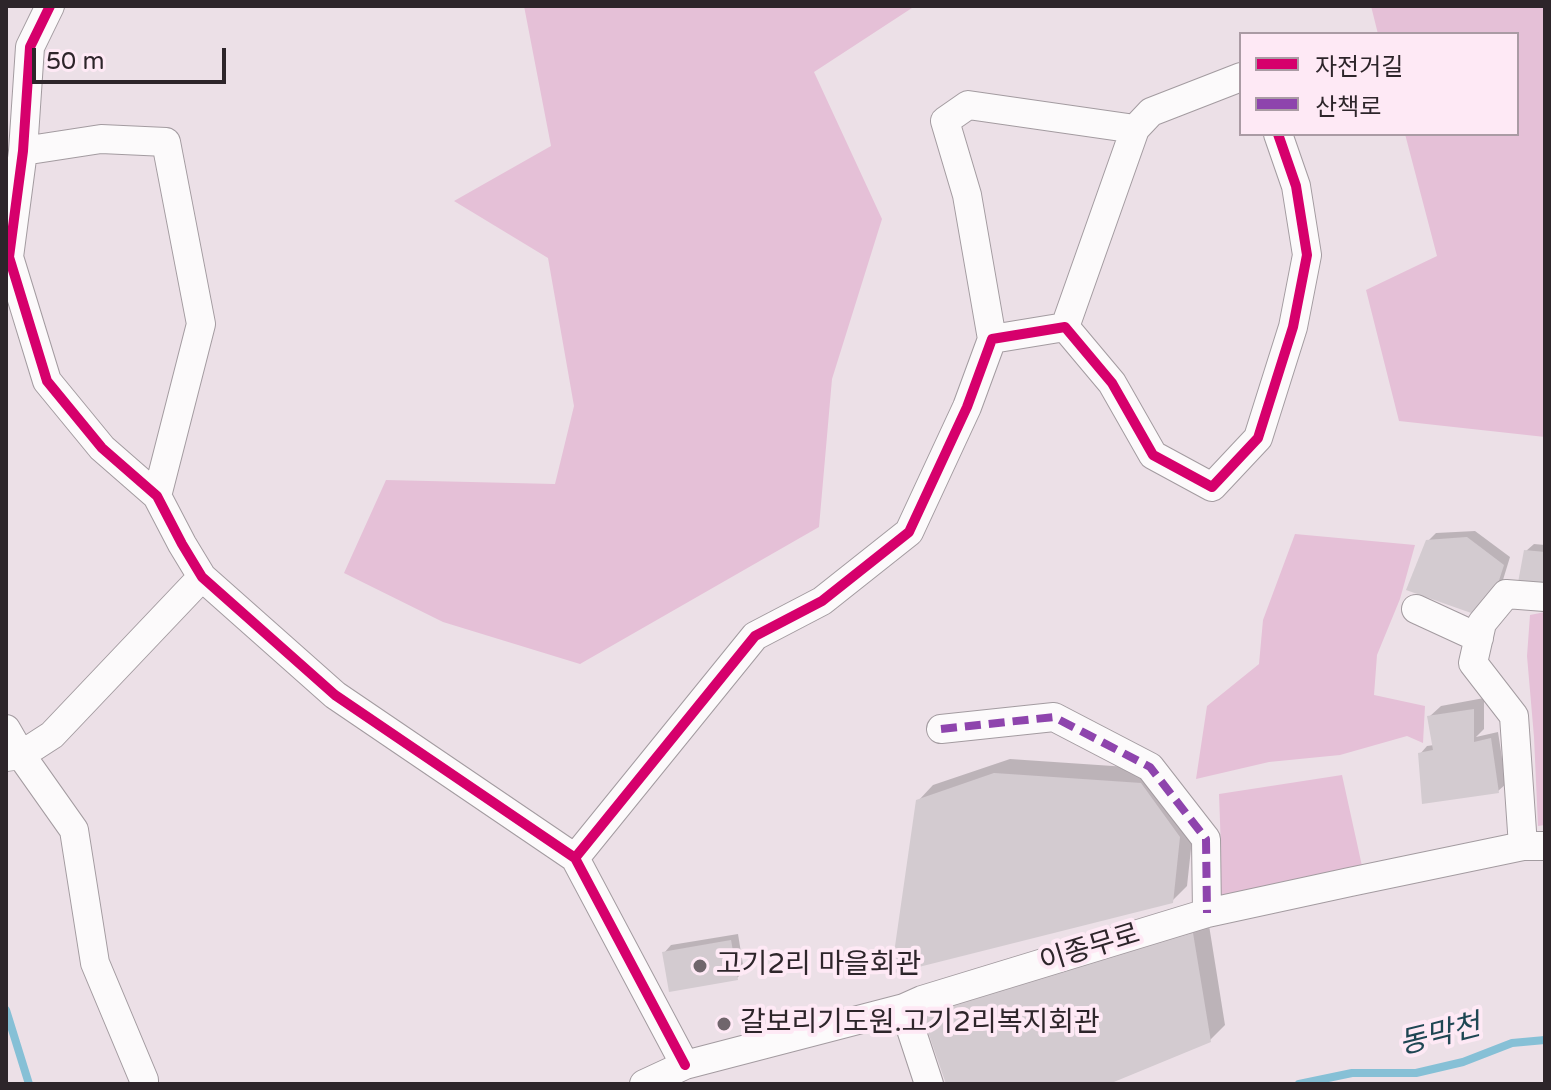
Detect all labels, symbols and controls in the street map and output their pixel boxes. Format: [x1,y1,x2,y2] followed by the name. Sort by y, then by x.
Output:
[36,32,230,82] scale bar
[1239,32,1519,136] legend
[46,47,104,76] text: 50 m
[1315,53,1403,82] text: 자전거길
[1315,93,1381,122] text: 산책로
[1036,918,1144,980] street label: 이종무로
[716,949,921,983] place label: 고기2리 마을회관
[691,957,709,975] marker: 고기2리 마을회관
[740,1007,1100,1041] place label: 갈보리기도원.고기2리복지회관
[1395,1009,1485,1063] water label: 동막천
[715,1015,733,1033] marker: 갈보리기도원.고기2리복지회관

